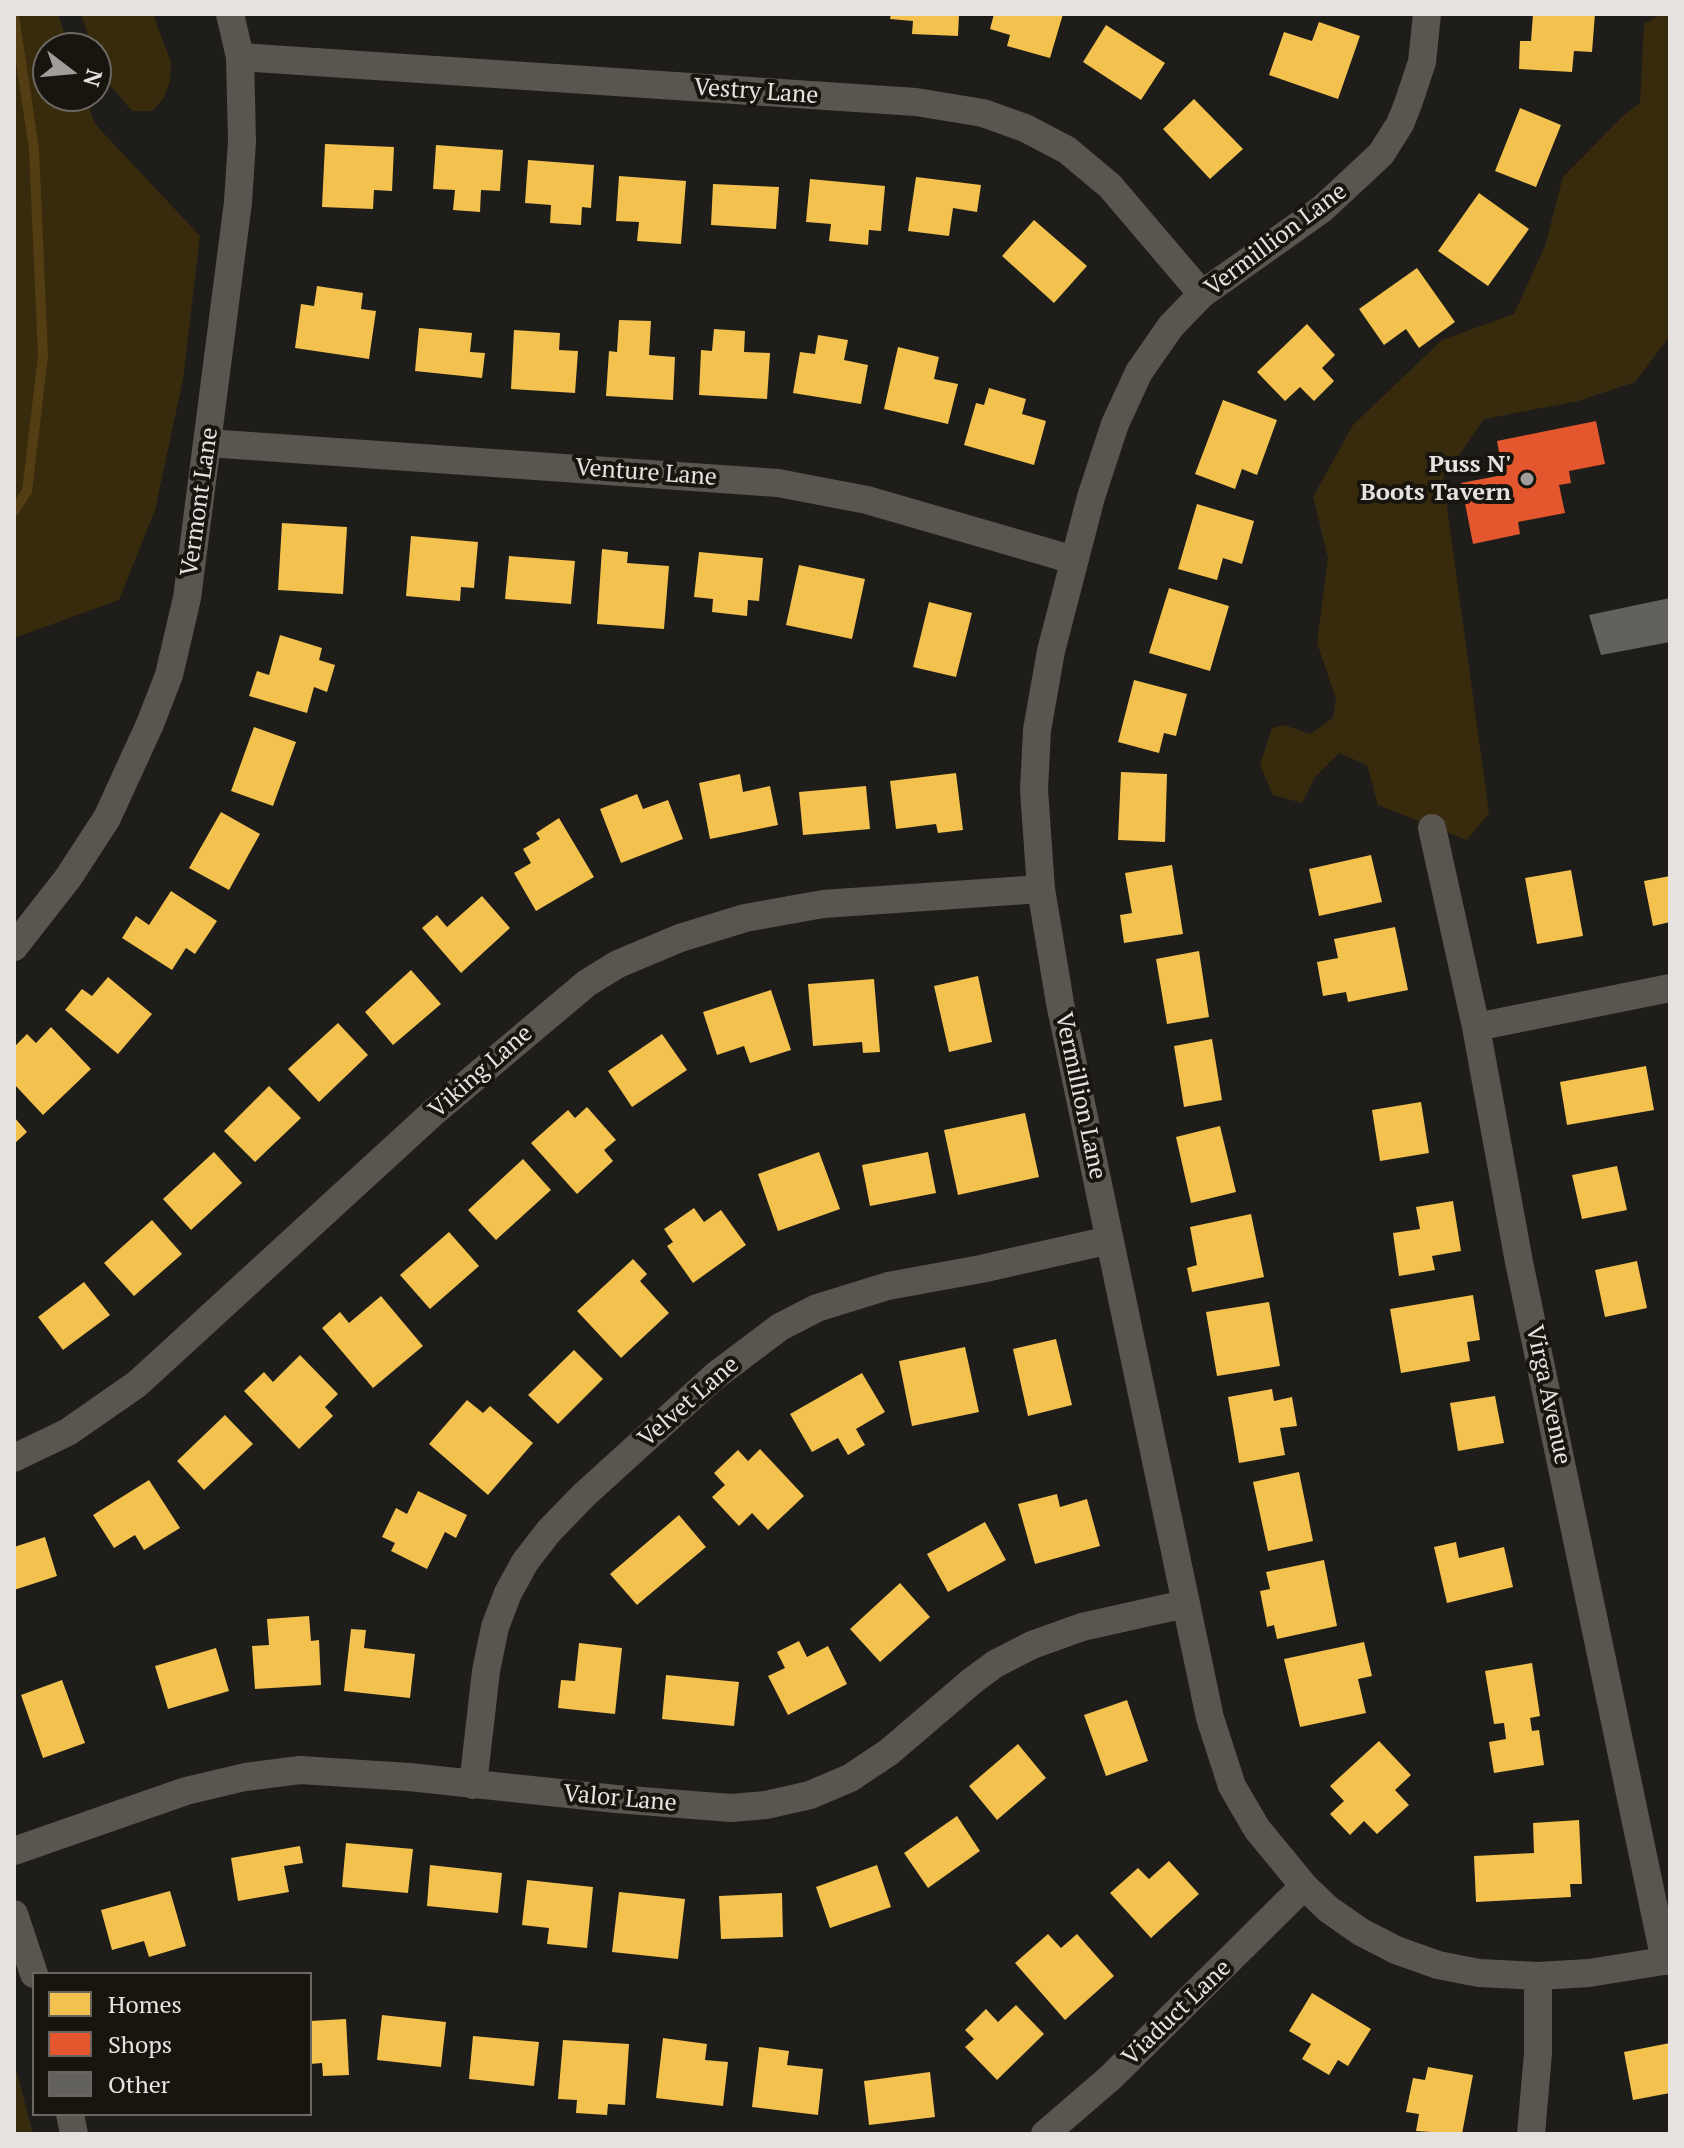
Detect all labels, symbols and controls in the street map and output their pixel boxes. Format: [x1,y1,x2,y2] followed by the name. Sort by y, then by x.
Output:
[32,32,112,112] north arrow
[77,66,110,90] text: N
[693,73,819,111] street label: Vestry Lane
[1199,177,1353,303] street label: Vermillion Lane
[175,426,225,578] street label: Vermont Lane
[1360,451,1511,507] place label: Puss N' Boots Tavern
[574,454,718,492] street label: Venture Lane
[1518,470,1536,488] marker: Puss N' Boots Tavern
[1048,1010,1112,1182] street label: Vermillion Lane
[423,1019,539,1125] street label: Viking Lane
[1519,1323,1577,1467] street label: Virga Avenue
[633,1351,745,1453] street label: Velvet Lane
[562,1780,678,1818] street label: Valor Lane
[1117,1954,1237,2072] street label: Viaduct Lane
[32,1972,312,2116] legend
[108,1988,182,2020] text: Homes
[108,2028,172,2060] text: Shops
[108,2068,170,2100] text: Other

